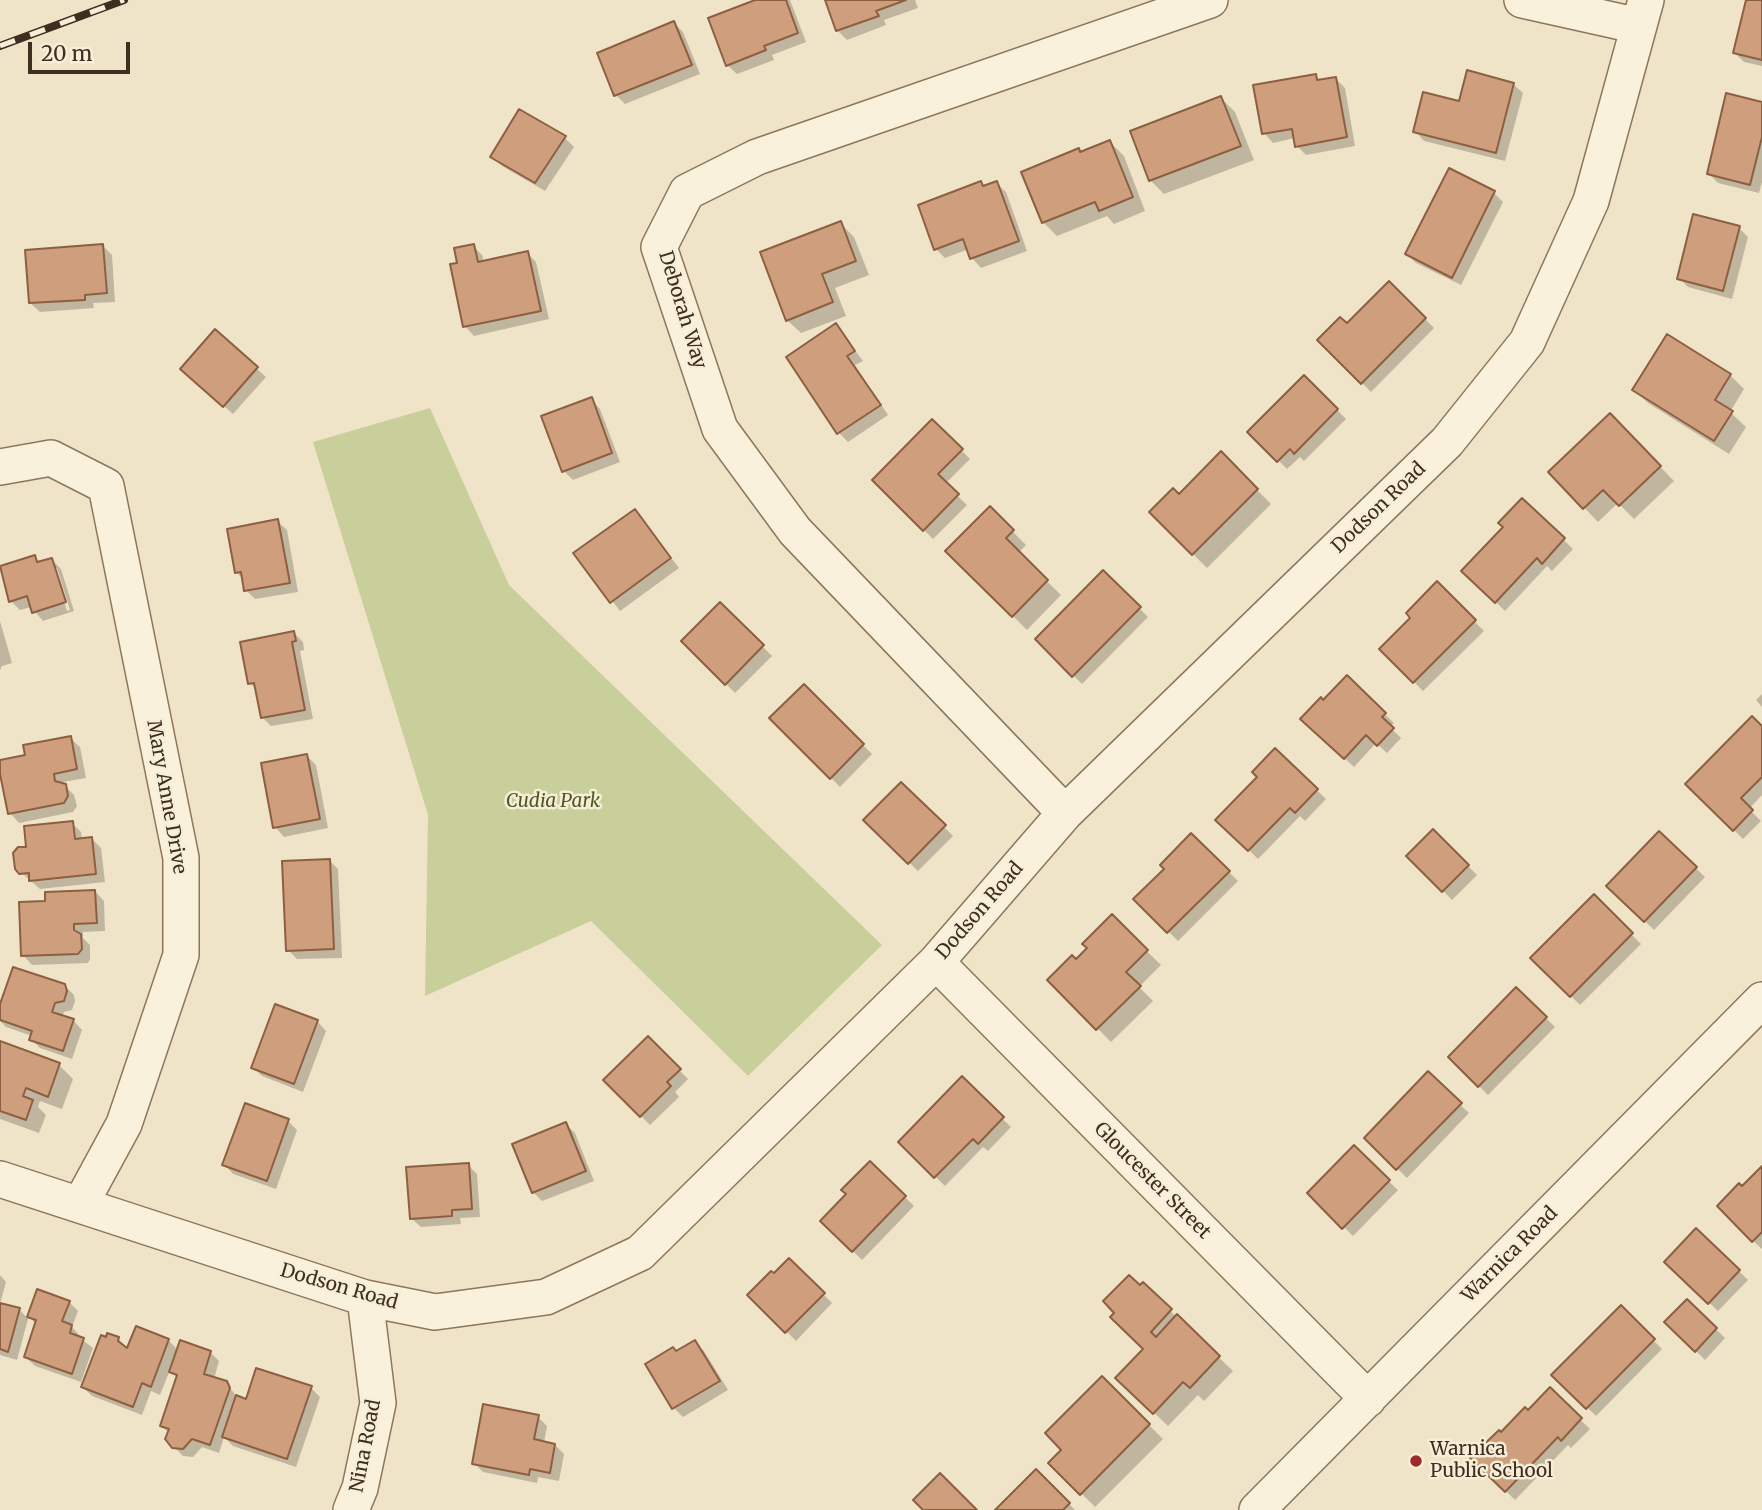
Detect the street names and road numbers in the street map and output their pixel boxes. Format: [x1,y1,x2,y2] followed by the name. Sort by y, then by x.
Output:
[653,248,711,372] street label: Deborah Way
[1327,458,1431,558] street label: Dodson Road
[141,718,191,876] street label: Mary Anne Drive
[932,858,1028,964] street label: Dodson Road
[1089,1118,1215,1244] street label: Gloucester Street
[1457,1202,1563,1308] street label: Warnica Road
[278,1259,400,1315] street label: Dodson Road
[346,1398,386,1494] street label: Nina Road

